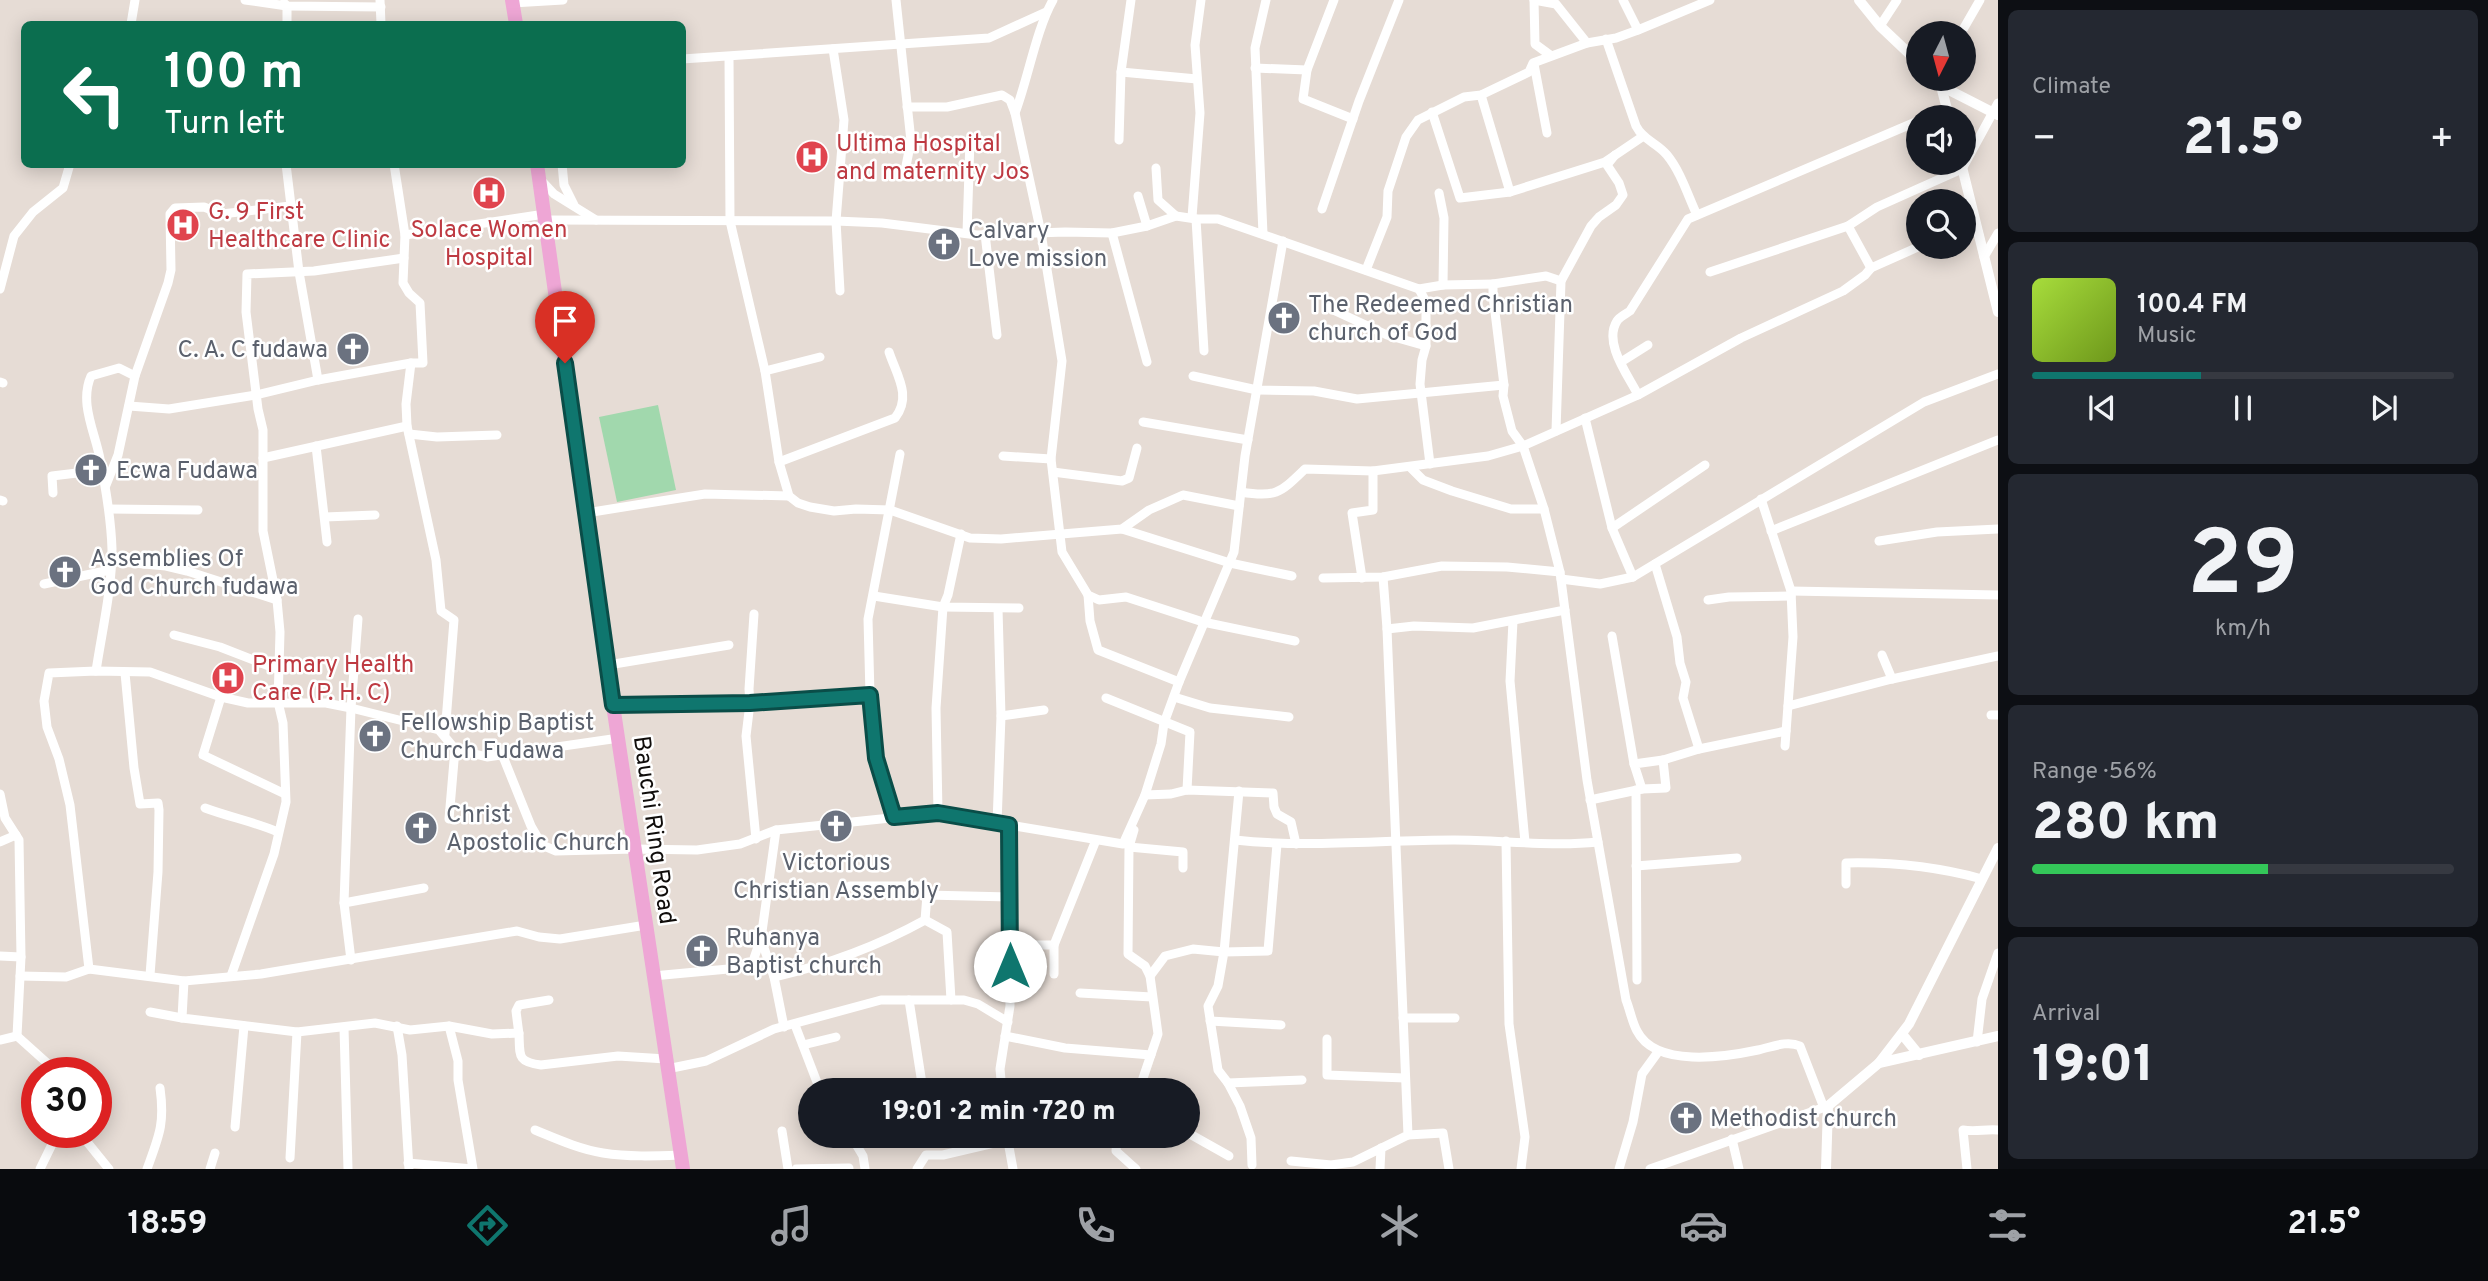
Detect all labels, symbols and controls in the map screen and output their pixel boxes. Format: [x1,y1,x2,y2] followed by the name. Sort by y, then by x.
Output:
[1906,21,1976,91] north arrow
[1906,21,1976,259] map controls
[164,44,303,106] text: 100 m
[49,49,140,140] icon: left
[2032,73,2111,102] text: Climate
[164,105,285,145] text: Turn left
[1906,105,1976,175] button: sound
[2183,107,2303,173] text: 21.5°
[2032,116,2057,165] text: −
[2429,116,2454,165] text: +
[836,130,1030,188] place label: Ultima Hospital and maternity Jos
[793,138,831,176] hospital icon: Ultima Hospital and maternity Jos
[470,174,508,212] hospital icon: Solace Women Hospital
[1906,189,1976,259] button: search
[208,198,391,256] place label: G. 9 First Healthcare Clinic
[164,206,202,244] hospital icon: G. 9 First Healthcare Clinic
[410,216,568,274] place label: Solace Women Hospital
[968,217,1107,275] place label: Calvary Love mission
[925,225,963,263] church icon: Calvary Love mission
[2137,289,2247,322] text: 100.4 FM
[535,291,595,363] pin
[1308,291,1573,349] place label: The Redeemed Christian church of God
[1265,299,1303,337] church icon: The Redeemed Christian church of God
[546,302,584,340] icon: arrive
[2137,322,2197,351] text: Music
[334,330,372,368] church icon: C. A. C fudawa
[177,336,328,366] place label: C. A. C fudawa
[2083,389,2121,427] icon: previous
[2224,389,2262,427] icon: pause
[2365,389,2403,427] icon: next
[72,451,110,489] church icon: Ecwa Fudawa
[116,457,258,487] place label: Ecwa Fudawa
[2187,512,2299,627] text: 29
[90,545,298,603] place label: Assemblies Of God Church fudawa
[46,553,84,591] church icon: Assemblies Of God Church fudawa
[2215,615,2271,644] text: km/h
[252,651,414,709] place label: Primary Health Care (P. H. C)
[209,659,247,697] hospital icon: Primary Health Care (P. H. C)
[400,709,594,767] place label: Fellowship Baptist Church Fudawa
[356,717,394,755] church icon: Fellowship Baptist Church Fudawa
[625,734,681,926] street label: Bauchi Ring Road
[2032,758,2157,787] text: Range · 56%
[2032,792,2219,858] text: 280 km
[446,801,630,859] place label: Christ Apostolic Church
[817,807,855,845] church icon: Victorious Christian Assembly
[402,809,440,847] church icon: Christ Apostolic Church
[733,849,939,907] place label: Victorious Christian Assembly
[726,924,882,982] place label: Ruhanya Baptist church
[973,929,1047,1003] position arrow
[683,932,721,970] church icon: Ruhanya Baptist church
[2032,1000,2101,1029] text: Arrival
[2032,1034,2154,1100] text: 19:01
[21,1057,112,1148] speed limit sign: 30
[882,1096,1116,1129] text: 19:01 · 2 min · 720 m
[1667,1099,1705,1137] church icon: Methodist church
[1710,1105,1897,1135] place label: Methodist church
[463,1201,512,1250] icon: directions
[767,1201,816,1250] icon: music
[1071,1201,1120,1250] icon: phone
[1375,1201,1424,1250] icon: climate
[1679,1201,1728,1250] icon: car
[1983,1201,2032,1250] icon: filters
[128,1205,207,1245] text: 18:59
[2287,1205,2360,1245] text: 21.5°

